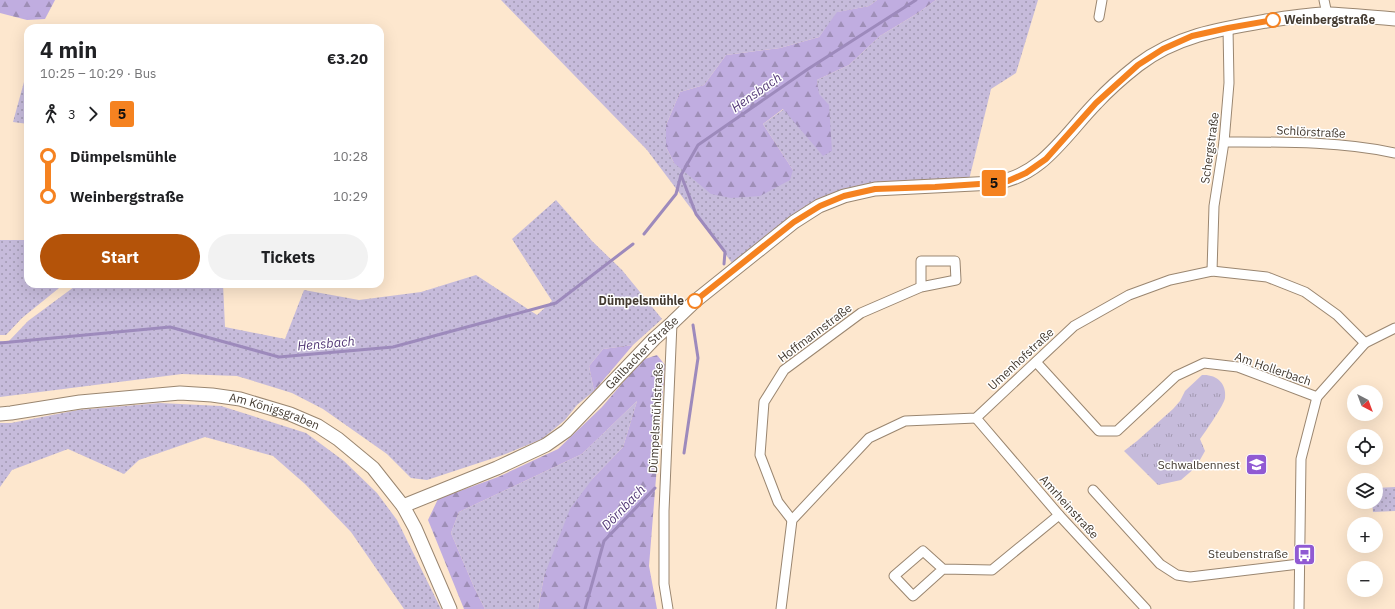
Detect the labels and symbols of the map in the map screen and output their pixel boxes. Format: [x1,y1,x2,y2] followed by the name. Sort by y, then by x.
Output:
[1265,12,1281,28] marker: Weinbergstraße
[1284,12,1375,27] place label: Weinbergstraße
[728,69,785,116] water label: Hensbach
[1197,111,1222,185] street label: Schergstraße
[1276,122,1346,141] street label: Schlörstraße
[981,170,1007,196] line badge: 5
[599,293,684,308] place label: Dümpelsmühle
[687,293,703,309] marker: Dümpelsmühle
[775,300,855,365] street label: Hoffmannstraße
[602,313,682,392] street label: Gailbacher Straße
[985,324,1057,393] street label: Umenhofstraße
[297,333,356,354] water label: Hensbach
[1233,348,1313,389] street label: Am Hollerbach
[645,362,666,473] street label: Dümpelsmühlstraße
[1347,385,1383,421] north arrow
[228,390,322,433] street label: Am Königsgraben
[1243,452,1269,478] school or university icon: Schwalbennest
[1158,457,1240,472] place label: Schwalbennest
[1037,472,1102,542] street label: Amrheinstraße
[598,481,649,534] water label: Dörnbach
[1291,541,1317,567] bus stop icon: Steubenstraße
[1208,546,1288,561] place label: Steubenstraße

